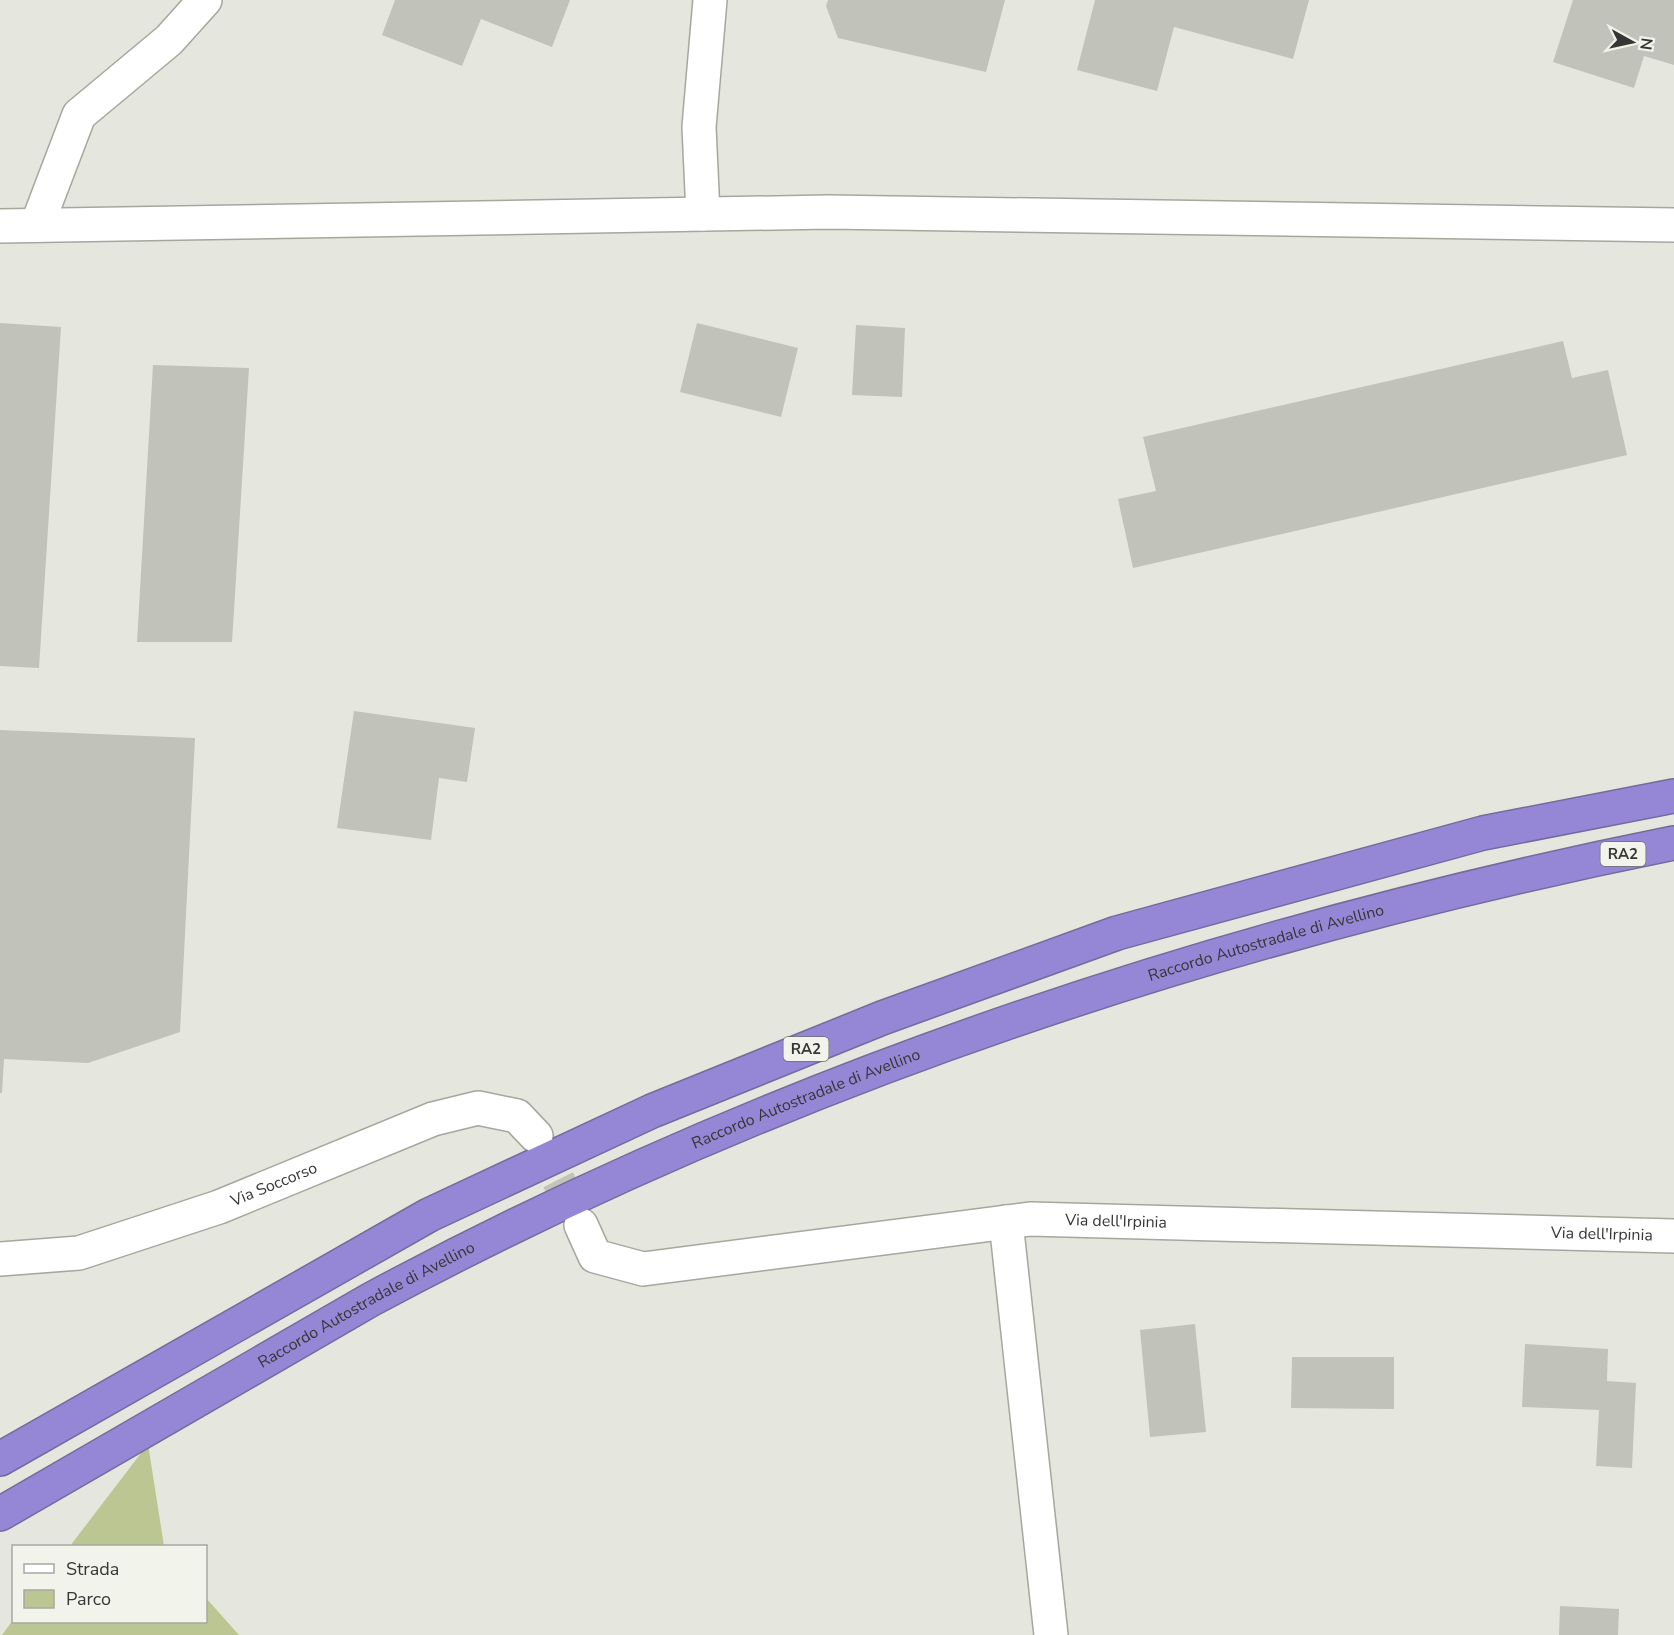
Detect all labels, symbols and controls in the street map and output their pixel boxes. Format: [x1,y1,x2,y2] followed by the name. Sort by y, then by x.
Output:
[1602,12,1662,72] north arrow
[1634,36,1658,51] text: N
[1600,842,1646,866] road number: RA2
[1145,899,1386,987] street label: Raccordo Autostradale di Avellino
[784,1037,828,1061] road number: RA2
[688,1043,924,1154] street label: Raccordo Autostradale di Avellino
[226,1157,321,1212] street label: Via Soccorso
[1064,1209,1167,1234] street label: Via dell'Irpinia
[1550,1222,1653,1246] street label: Via dell'Irpinia
[254,1236,479,1373] street label: Raccordo Autostradale di Avellino
[12,1545,207,1623] legend
[66,1557,119,1581] text: Strada
[66,1587,111,1611] text: Parco

